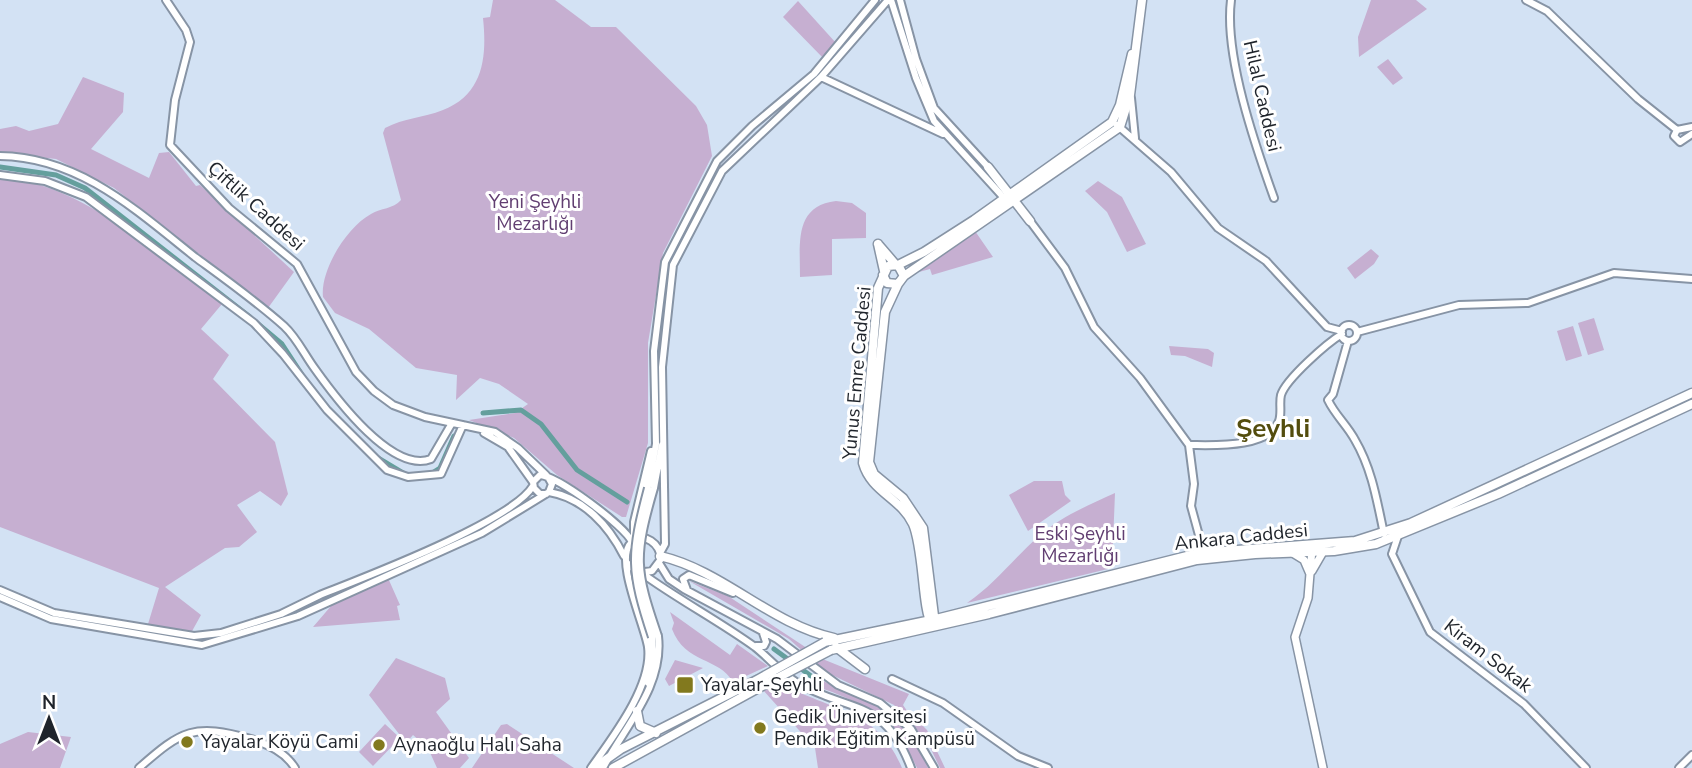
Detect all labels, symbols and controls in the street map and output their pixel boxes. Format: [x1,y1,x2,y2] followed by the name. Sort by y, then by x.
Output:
[1237,38,1287,154] street label: Hilal Caddesi
[202,155,310,257] street label: Çiftlik Caddesi
[488,189,581,237] park label: Yeni Şeyhli Mezarlığı
[836,285,878,462] street label: Yunus Emre Caddesi
[1236,411,1310,446] district label: Şeyhli
[1173,517,1309,557] street label: Ankara Caddesi
[1034,521,1126,569] park label: Eski Şeyhli Mezarlığı
[1438,613,1538,699] street label: Kiram Sokak
[700,672,823,698] place label: Yayalar-Şeyhli
[675,675,695,695] marker: Yayalar-Şeyhli
[14,684,84,754] north arrow
[42,690,56,716] text: N
[774,704,975,752] place label: Gedik Üniversitesi Pendik Eğitim Kampüsü
[752,720,768,736] marker: Gedik Üniversitesi Pendik Eğitim Kampüsü
[200,729,358,755] place label: Yayalar Köyü Cami
[393,732,562,758] place label: Aynaoğlu Halı Saha
[179,734,195,750] marker: Yayalar Köyü Cami
[371,737,387,753] marker: Aynaoğlu Halı Saha

